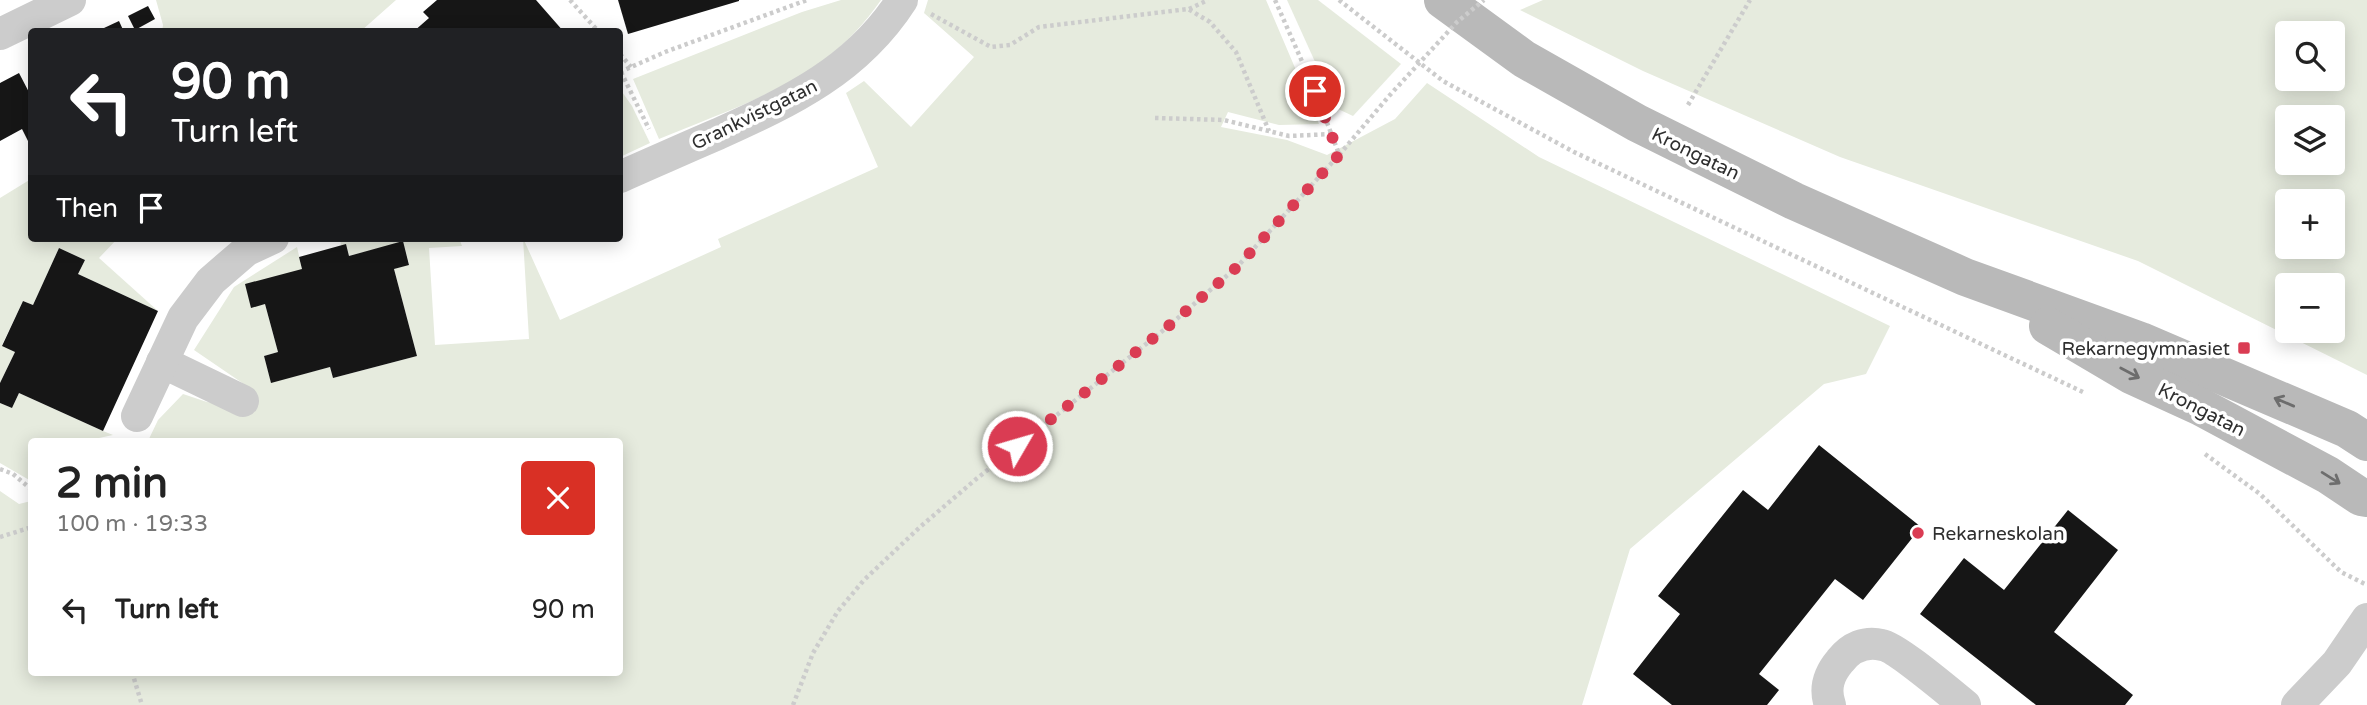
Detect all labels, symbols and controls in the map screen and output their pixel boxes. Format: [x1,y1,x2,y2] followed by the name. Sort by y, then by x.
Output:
[2275,21,2345,343] map controls
[2275,21,2345,91] button: search
[171,53,290,112] text: 90 m
[56,56,147,147] icon: left
[1285,61,1345,121] pin
[1296,72,1334,110] icon: arrive
[688,75,821,155] street label: Grankvistgatan
[2275,105,2345,175] button: layers
[171,113,298,151] text: Turn left
[1648,123,1743,185] street label: Krongatan
[132,189,170,227] icon: arrive
[2275,189,2345,259] button: +
[56,193,118,224] text: Then
[2275,273,2345,343] button: −
[2062,338,2230,360] place label: Rekarnegymnasiet
[2236,340,2252,356] marker: Rekarnegymnasiet
[2119,367,2139,381] one-way arrow
[2154,379,2249,441] street label: Krongatan
[2273,395,2295,408] one-way arrow
[980,409,1054,483] position arrow
[56,458,168,509] text: 2 min
[521,461,595,535] button: close
[2321,472,2341,486] one-way arrow
[56,510,208,538] text: 100 m · 19:33
[1932,523,2065,545] place label: Rekarneskolan
[1910,525,1926,541] marker: Rekarneskolan
[56,591,94,629] icon: left
[115,594,218,625] text: Turn left
[532,594,595,625] text: 90 m

